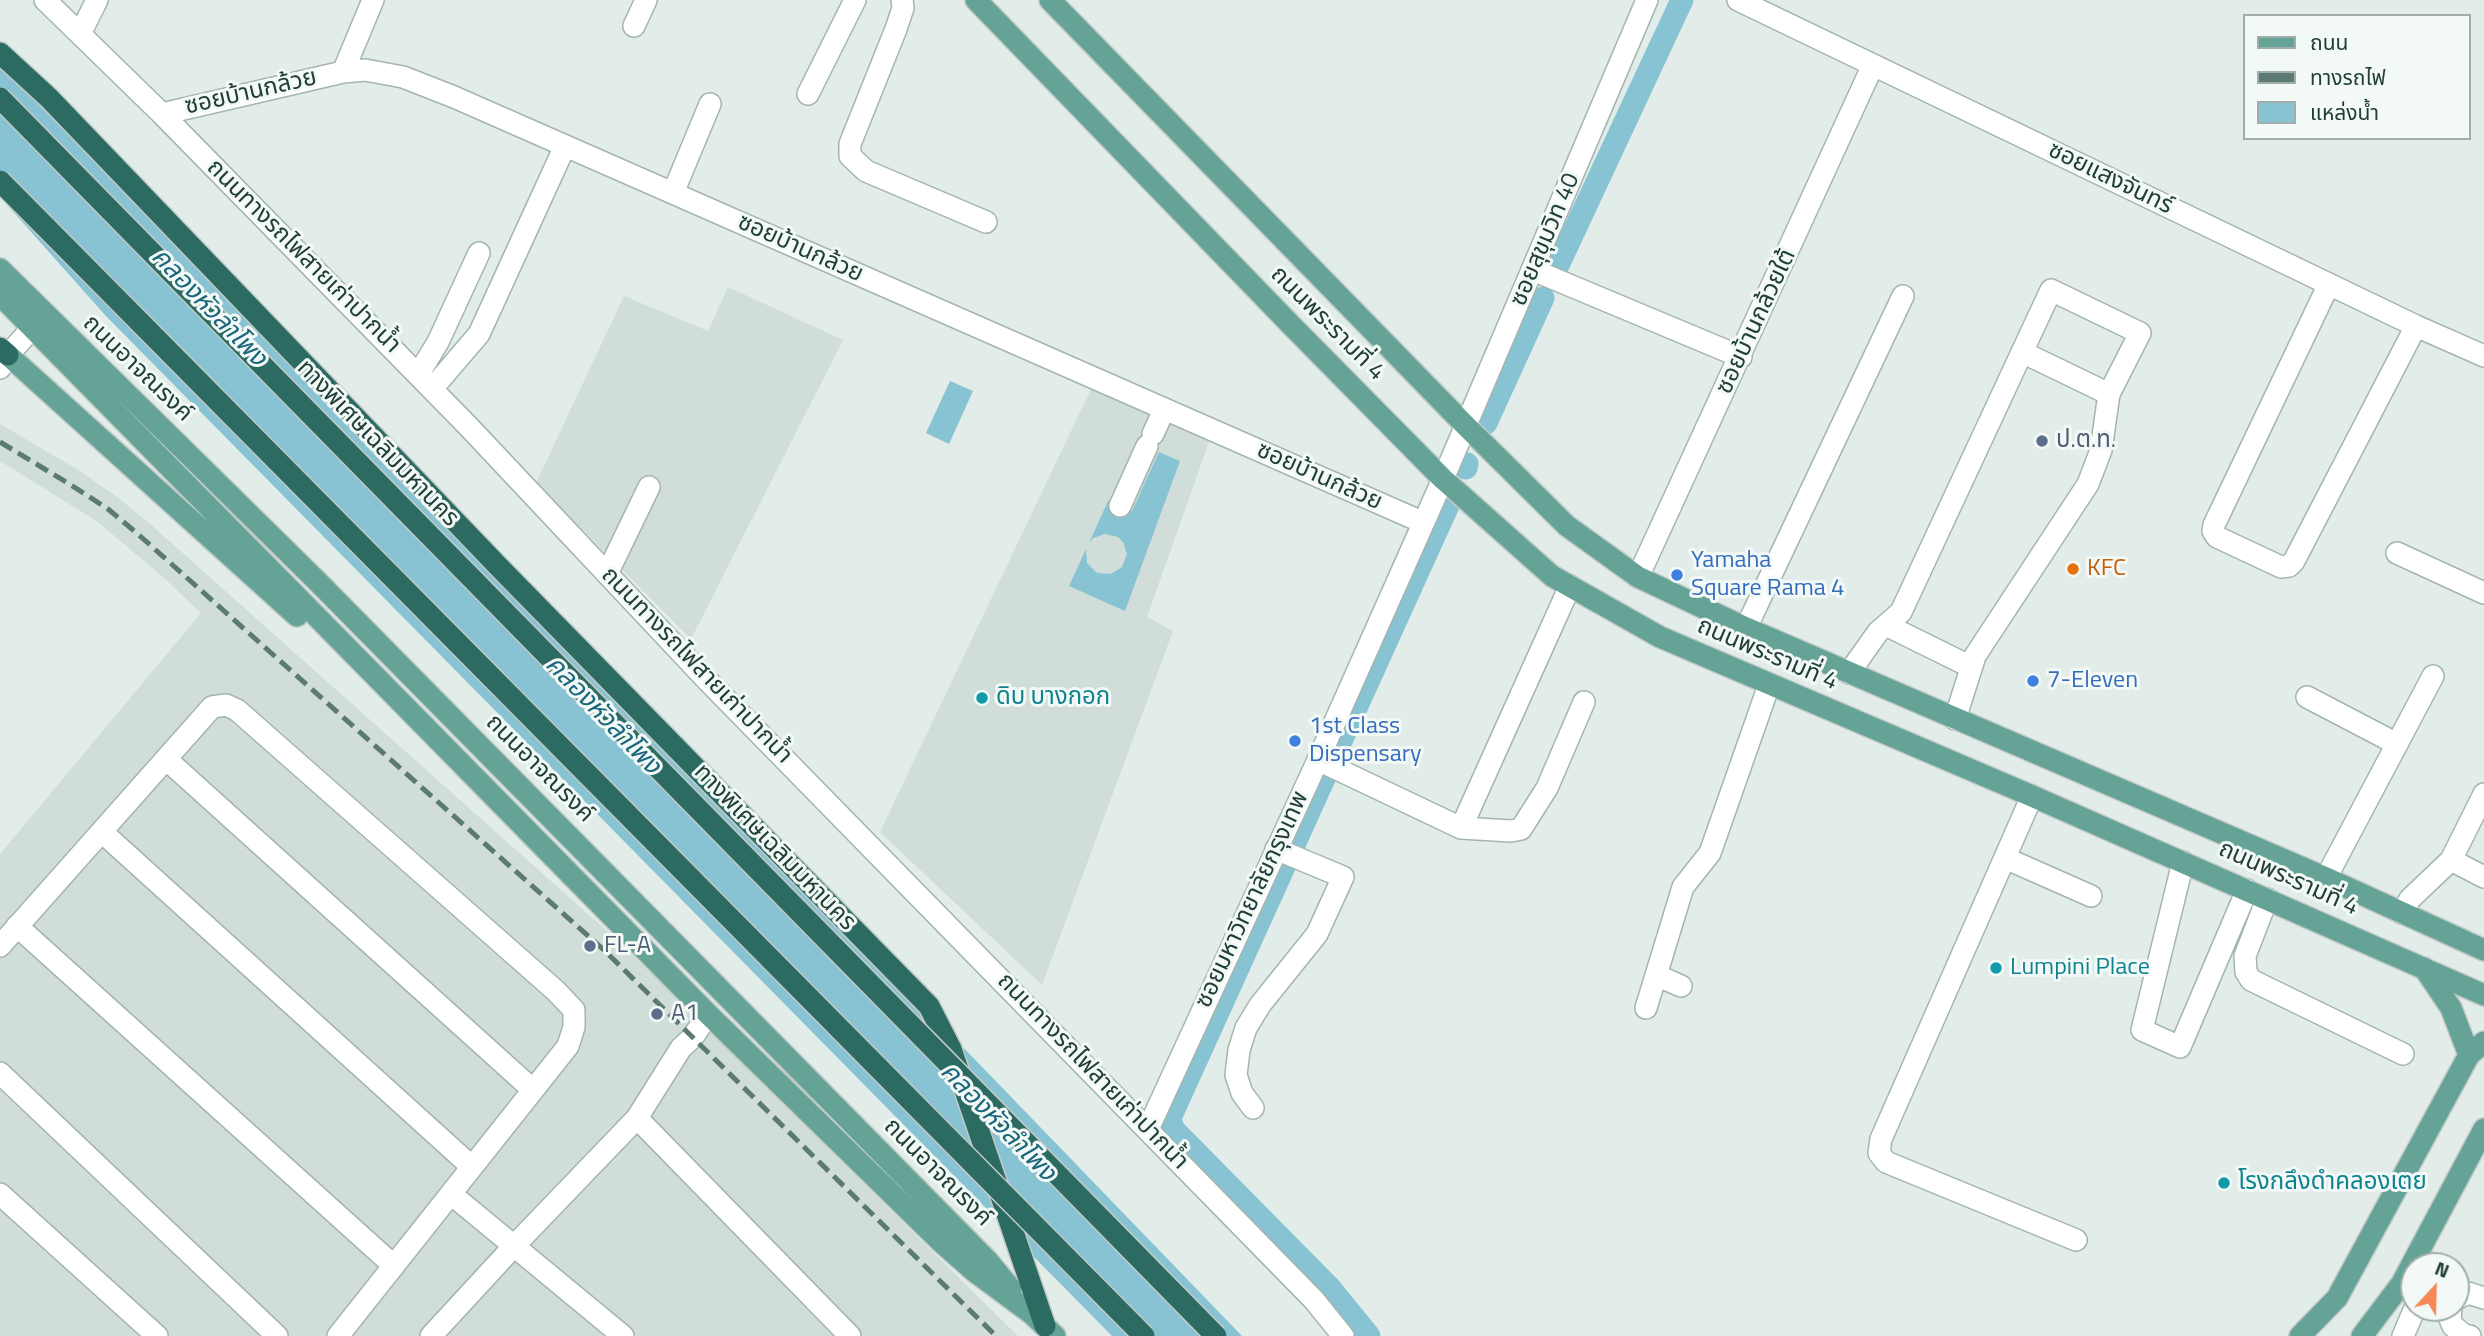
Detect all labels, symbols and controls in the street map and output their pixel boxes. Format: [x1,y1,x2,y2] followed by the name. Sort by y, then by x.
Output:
[2242,14,2470,140] legend
[2310,26,2348,58] text: ถนน
[2310,61,2386,93] text: ทางรถไฟ
[182,64,320,122] street label: ซอยบ้านกล้วย
[2310,96,2379,128] text: แหล่งน้ำ
[2043,136,2177,222] street label: ซอยแสงจันทร์
[200,154,406,360] street label: ถนนทางรถไฟสายเก่าปากน้ำ
[1505,169,1587,311] street label: ซอยสุขุมวิท 40
[733,208,867,290] street label: ซอยบ้านกล้วย
[144,242,272,374] water label: คลองหัวลำโพง
[1711,245,1803,399] street label: ซอยบ้านกล้วยใต้
[1264,261,1390,387] street label: ถนนพระรามที่ 4
[76,310,198,428] street label: ถนนอาจณรงค์
[290,355,464,533] street label: ทางพิเศษเฉลิมมหานคร
[2056,427,2116,455] place label: ป.ต.ท.
[2034,433,2050,449] marker: ป.ต.ท.
[1252,436,1386,518] street label: ซอยบ้านกล้วย
[1691,547,1844,603] place label: Yamaha Square Rama 4
[2087,555,2126,583] place label: KFC
[2065,561,2081,577] marker: KFC
[594,562,798,770] street label: ถนนทางรถไฟสายเก่าปากน้ำ
[1669,567,1685,583] marker: Yamaha Square Rama 4
[1692,612,1842,698] street label: ถนนพระรามที่ 4
[538,650,666,782] water label: คลองหัวลำโพง
[2047,667,2138,695] place label: 7-Eleven
[2025,673,2041,689] marker: 7-Eleven
[996,684,1110,712] place label: ดิบ บางกอก
[974,690,990,706] marker: ดิบ บางกอก
[479,709,599,829] street label: ถนนอาจณรงค์
[1309,713,1422,769] place label: 1st Class Dispensary
[1287,733,1303,749] marker: 1st Class Dispensary
[687,759,861,937] street label: ทางพิเศษเฉลิมมหานคร
[1190,787,1316,1013] street label: ซอยมหาวิทยาลัยกรุงเทพ
[2214,835,2362,923] street label: ถนนพระรามที่ 4
[604,932,651,960] place label: FL-A
[582,938,598,954] marker: FL-A
[2010,954,2150,982] place label: Lumpini Place
[1988,960,2004,976] marker: Lumpini Place
[990,968,1194,1176] street label: ถนนทางรถไฟสายเก่าปากน้ำ
[671,1000,699,1028] place label: A1
[649,1006,665,1022] marker: A1
[933,1057,1061,1189] water label: คลองหัวลำโพง
[877,1113,997,1233] street label: ถนนอาจณรงค์
[2238,1169,2427,1197] place label: โรงกลึงดำคลองเตย
[2216,1175,2232,1191] marker: โรงกลึงดำคลองเตย
[2400,1252,2470,1322] north arrow
[2431,1253,2454,1285] text: N

